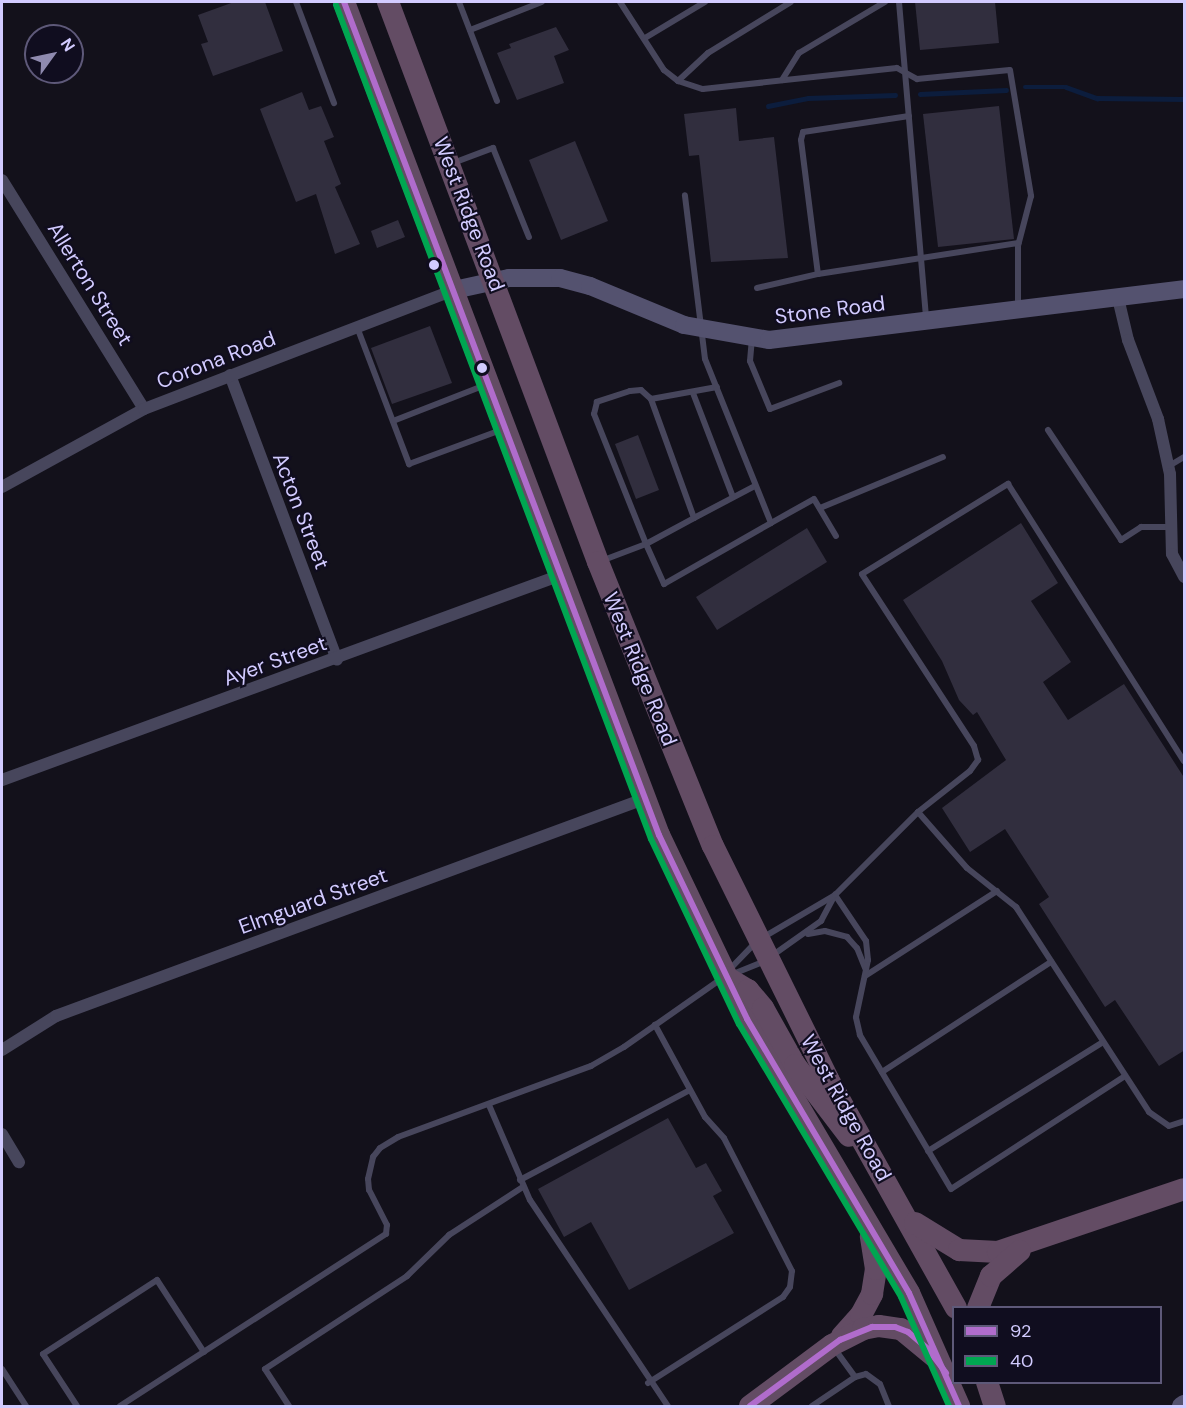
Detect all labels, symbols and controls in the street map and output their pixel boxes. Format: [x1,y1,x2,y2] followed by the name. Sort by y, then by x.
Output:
[24,24,84,84] north arrow
[56,34,80,56] text: N
[428,133,510,295] street label: West Ridge Road
[42,218,138,350] street label: Allerton Street
[428,259,440,271] unlabelled marker
[773,291,887,329] street label: Stone Road
[153,326,279,394] street label: Corona Road
[476,362,488,374] unlabelled marker
[267,449,335,573] street label: Acton Street
[598,588,682,750] street label: West Ridge Road
[220,631,330,691] street label: Ayer Street
[235,862,391,940] street label: Elmguard Street
[795,1030,897,1186] street label: West Ridge Road
[952,1306,1162,1384] legend
[1010,1319,1031,1343] text: 92
[1010,1349,1033,1373] text: 40

